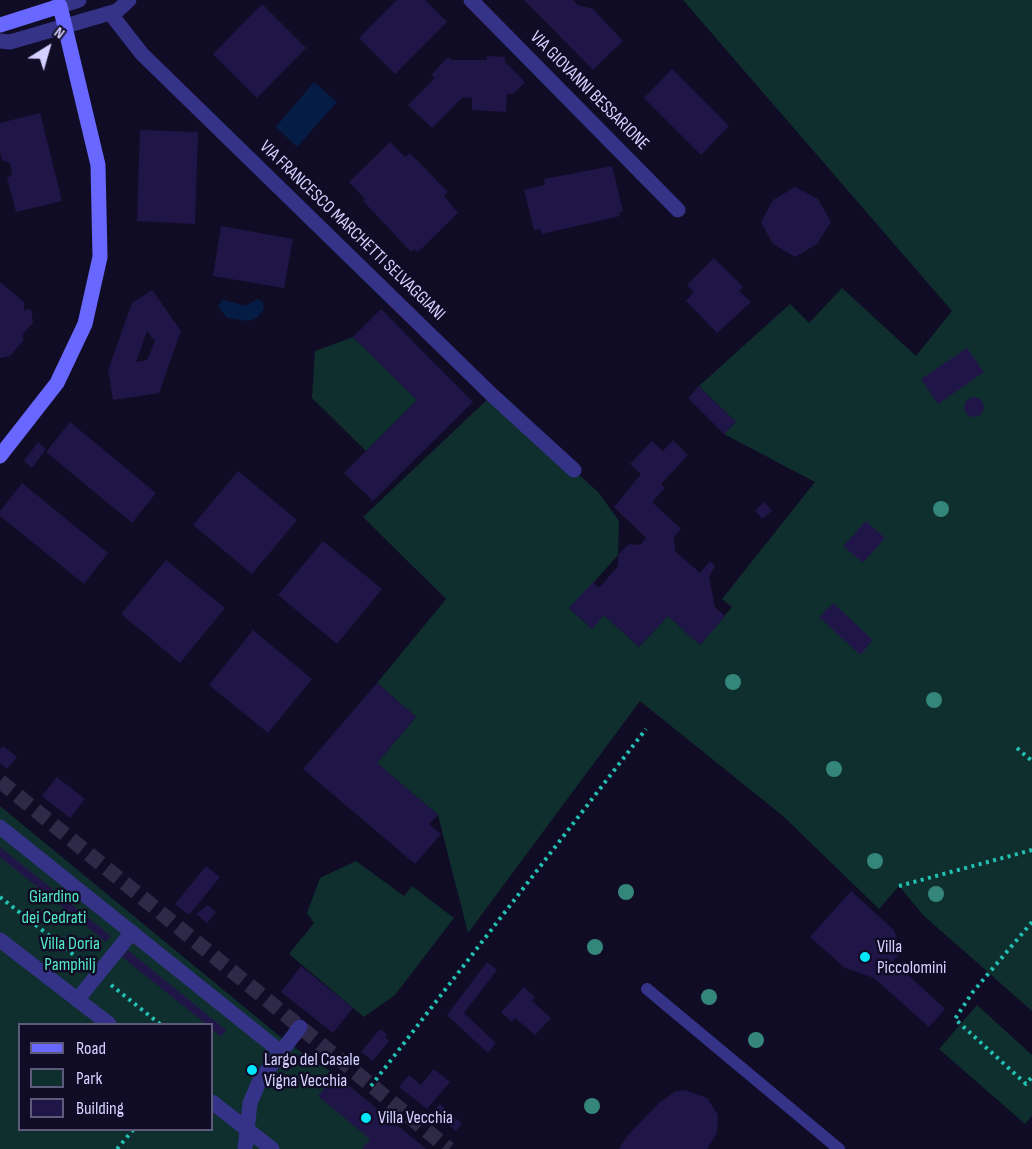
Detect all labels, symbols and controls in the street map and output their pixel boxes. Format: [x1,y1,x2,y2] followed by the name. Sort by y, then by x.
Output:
[18,18,78,78] north arrow
[50,23,68,43] text: N
[525,27,653,155] street label: VIA GIOVANNI BESSARIONE
[255,136,449,326] street label: VIA FRANCESCO MARCHETTI SELVAGGIANI
[22,886,86,928] park label: Giardino dei Cedrati
[40,933,100,976] park label: Villa Doria Pamphilj
[877,936,946,978] place label: Villa Piccolomini
[858,950,872,964] marker: Villa Piccolomini
[18,1023,213,1131] legend
[76,1038,106,1059] text: Road
[264,1049,360,1092] place label: Largo del Casale Vigna Vecchia
[245,1063,259,1077] marker: Largo del Casale Vigna Vecchia
[76,1068,102,1089] text: Park
[76,1098,124,1119] text: Building
[378,1107,453,1129] place label: Villa Vecchia
[359,1111,373,1125] marker: Villa Vecchia

